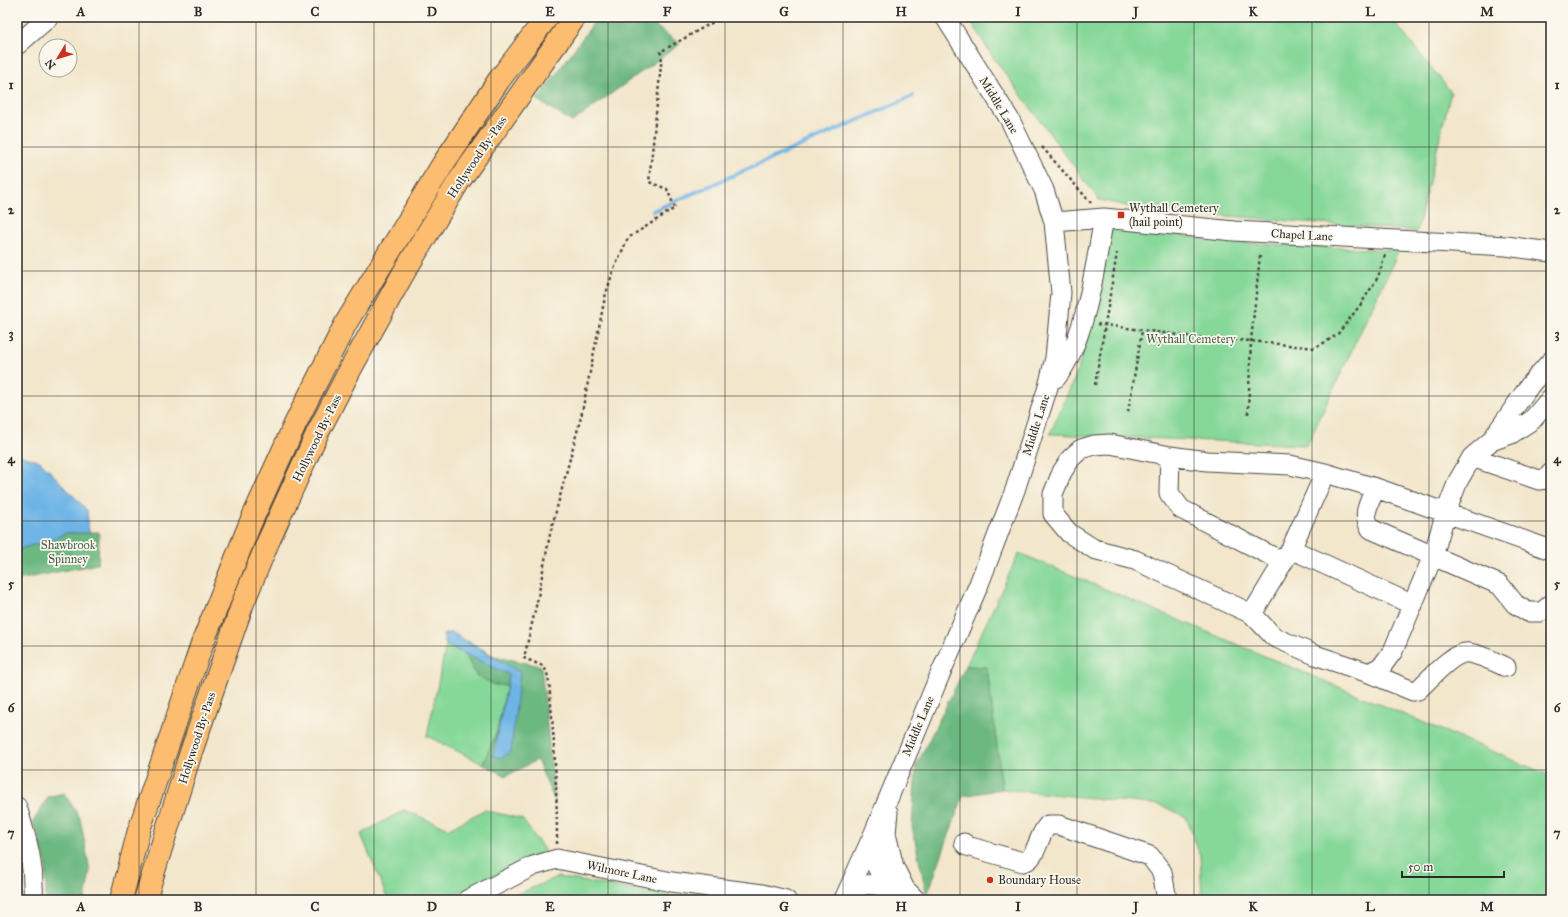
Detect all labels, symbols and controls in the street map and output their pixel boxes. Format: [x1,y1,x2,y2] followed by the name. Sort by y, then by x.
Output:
[76,4,86,20] text: A
[194,4,203,20] text: B
[311,4,320,20] text: C
[427,4,437,20] text: D
[545,4,555,20] text: E
[663,4,672,20] text: F
[779,4,789,20] text: G
[895,4,907,20] text: H
[1015,4,1021,20] text: I
[1131,4,1139,20] text: J
[1248,4,1258,20] text: K
[1365,4,1375,20] text: L
[1480,4,1494,20] text: M
[38,38,78,78] north arrow
[42,56,59,72] text: N
[977,74,1021,136] street label: Middle Lane
[8,77,14,93] text: 1
[1554,77,1560,93] text: 1
[444,113,510,201] street label: Hollywood By-Pass
[1129,201,1219,229] place label: Wythall Cemetery (hail point)
[8,202,15,218] text: 2
[1554,202,1561,218] text: 2
[1116,210,1126,220] marker: Wythall Cemetery (hail point)
[1271,226,1333,244] street label: Chapel Lane
[8,326,14,342] text: 3
[1554,326,1560,342] text: 3
[1146,332,1236,346] park label: Wythall Cemetery
[290,392,344,484] street label: Hollywood By-Pass
[1019,392,1053,458] street label: Middle Lane
[7,451,15,467] text: 4
[1553,451,1561,467] text: 4
[41,538,96,566] park label: Shawbrook Spinney
[8,576,15,592] text: 5
[1554,576,1561,592] text: 5
[176,690,218,786] street label: Hollywood By-Pass
[899,694,937,758] street label: Middle Lane
[8,700,16,716] text: 6
[1554,700,1562,716] text: 6
[8,825,15,841] text: 7
[1554,825,1561,841] text: 7
[1402,853,1504,879] scale bar
[586,858,658,886] street label: Wilmore Lane
[1408,860,1433,874] text: 50 m
[998,873,1081,887] place label: Boundary House
[985,875,995,885] marker: Boundary House
[76,899,86,915] text: A
[194,899,203,915] text: B
[311,899,320,915] text: C
[427,899,437,915] text: D
[545,899,555,915] text: E
[663,899,672,915] text: F
[779,899,789,915] text: G
[895,899,907,915] text: H
[1015,899,1021,915] text: I
[1131,899,1139,915] text: J
[1248,899,1258,915] text: K
[1365,899,1375,915] text: L
[1480,899,1494,915] text: M

